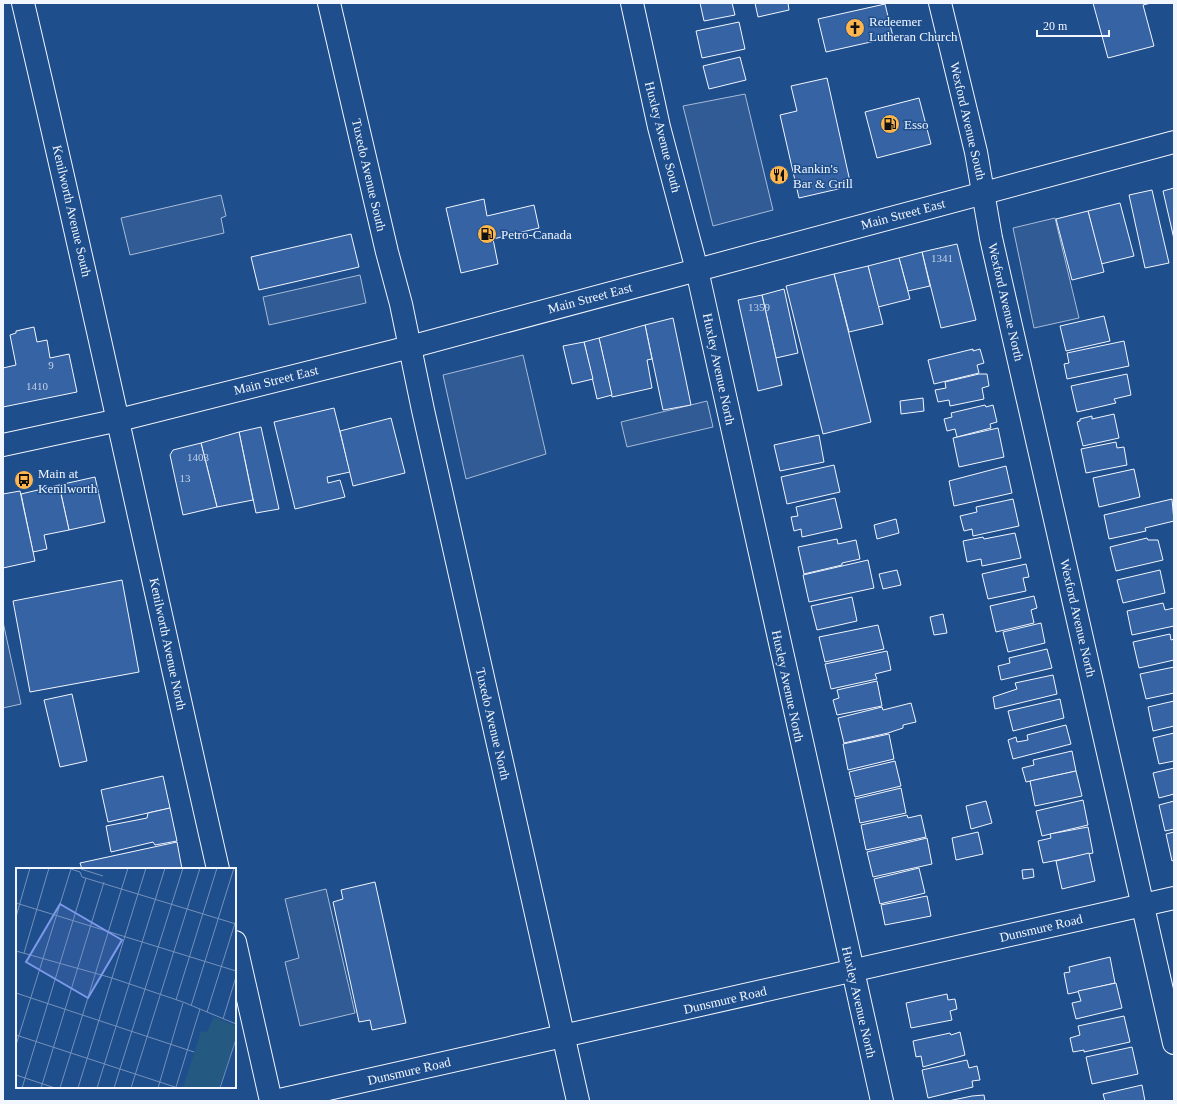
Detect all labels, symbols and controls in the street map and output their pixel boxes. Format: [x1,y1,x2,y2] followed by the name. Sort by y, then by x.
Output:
[1037,12,1109,38] scale bar
[869,14,958,44] place label: Redeemer Lutheran Church
[844,17,866,39] church icon: Redeemer Lutheran Church
[1043,19,1068,33] text: 20 m
[947,60,989,182] street label: Wexford Avenue South
[642,80,684,195] street label: Huxley Avenue South
[879,113,901,135] fuel station icon: Esso
[349,117,389,233] street label: Tuxedo Avenue South
[904,117,929,132] place label: Esso
[50,144,95,279] street label: Kenilworth Avenue South
[793,161,853,191] place label: Rankin's Bar & Grill
[768,164,790,186] restaurant icon: Rankin's Bar & Grill
[859,195,947,232] street label: Main Street East
[476,223,498,245] fuel station icon: Petro-Canada
[501,227,572,242] place label: Petro-Canada
[985,241,1027,363] street label: Wexford Avenue North
[931,252,953,264] house number: 1341
[546,279,634,316] street label: Main Street East
[748,301,771,313] house number: 1359
[700,312,738,427] street label: Huxley Avenue North
[48,359,54,371] house number: 9
[232,362,320,398] street label: Main Street East
[26,380,49,392] house number: 1410
[187,451,210,463] house number: 1403
[38,466,98,496] place label: Main at Kenilworth
[13,469,35,491] bus stop icon: Main at Kenilworth
[180,472,191,484] house number: 13
[1057,557,1099,679] street label: Wexford Avenue North
[147,577,189,712] street label: Kenilworth Avenue North
[769,629,807,744] street label: Huxley Avenue North
[473,666,513,782] street label: Tuxedo Avenue North
[16,868,236,1088] inset map
[998,911,1085,945] street label: Dunsmure Road
[839,945,879,1060] street label: Huxley Avenue North
[682,983,769,1017] street label: Dunsmure Road
[366,1054,453,1088] street label: Dunsmure Road

